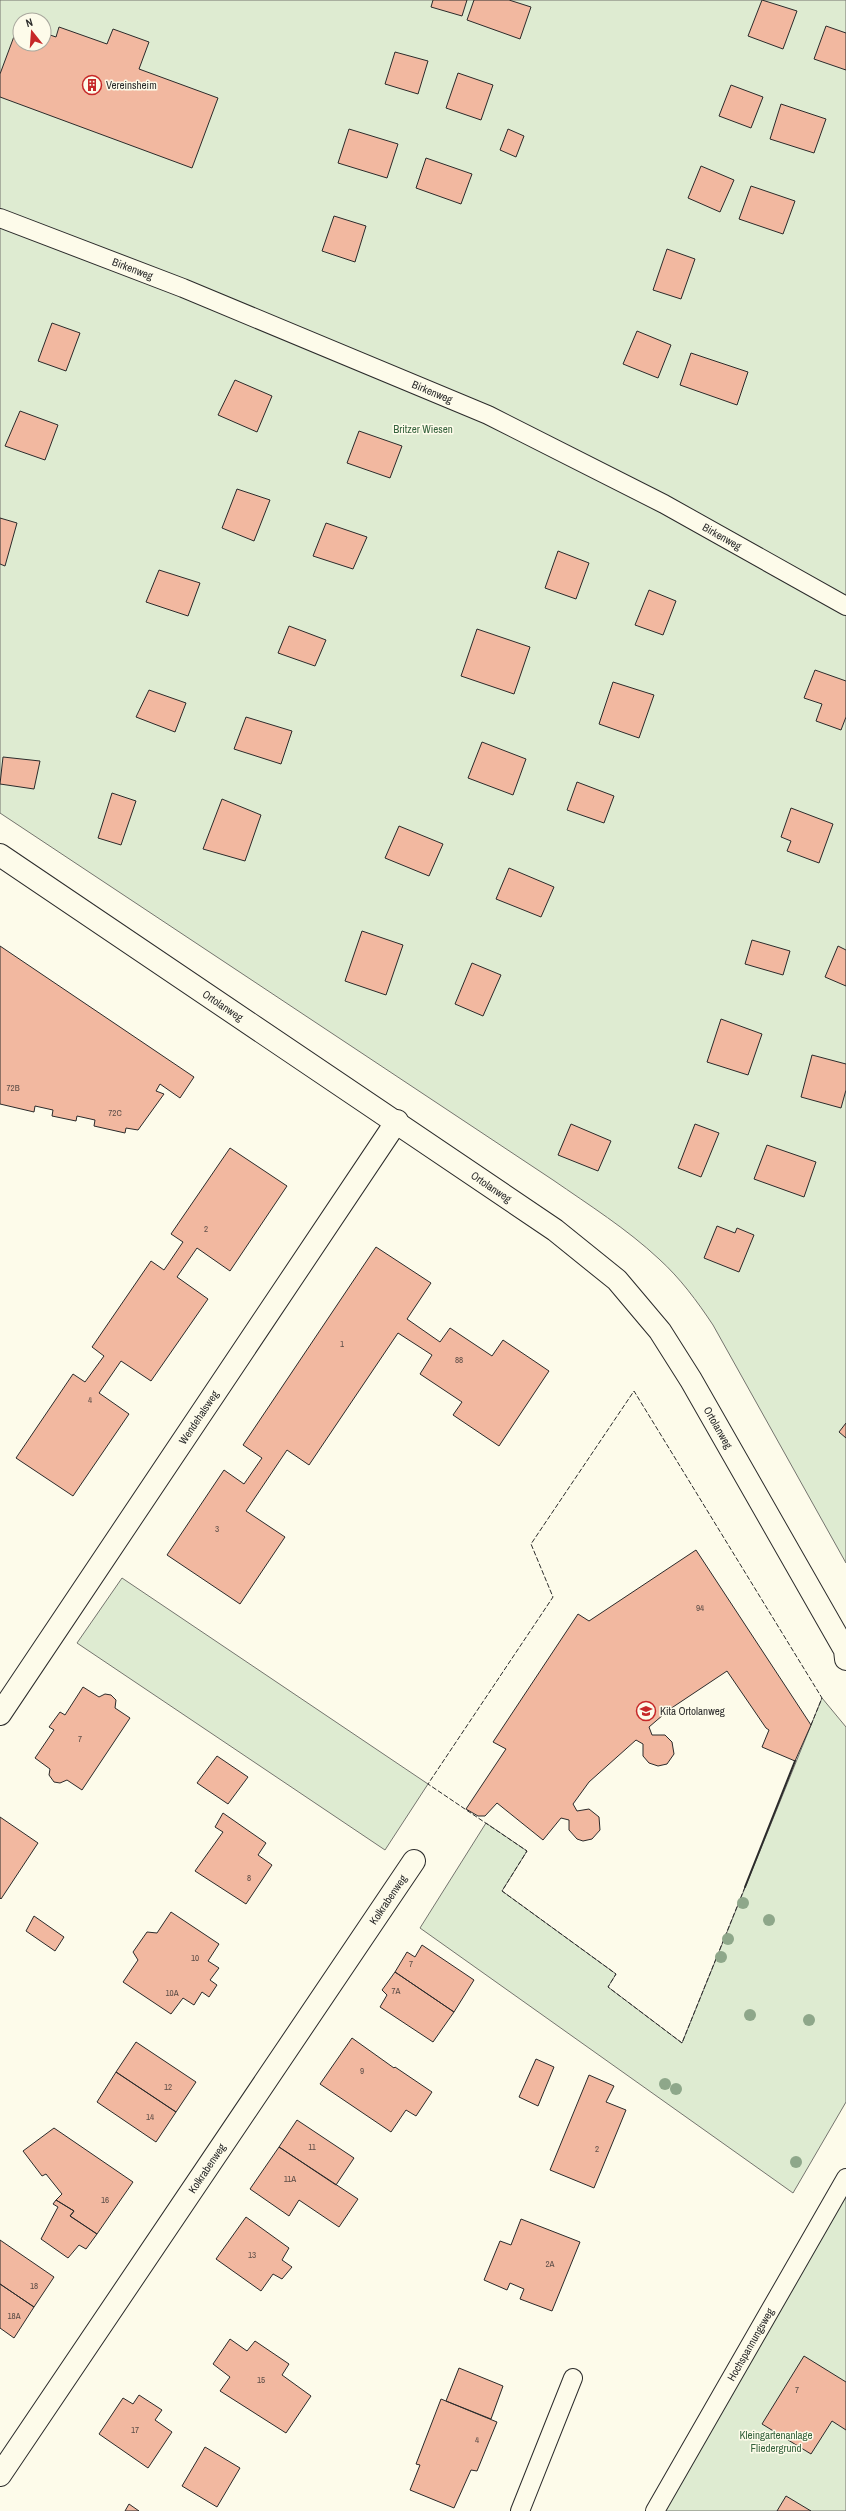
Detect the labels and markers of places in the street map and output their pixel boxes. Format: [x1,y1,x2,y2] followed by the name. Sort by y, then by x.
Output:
[81,74,103,96] building icon: Vereinsheim
[106,78,157,92] place label: Vereinsheim
[635,1700,657,1722] school or university icon: Kita Ortolanweg
[660,1704,725,1718] place label: Kita Ortolanweg

